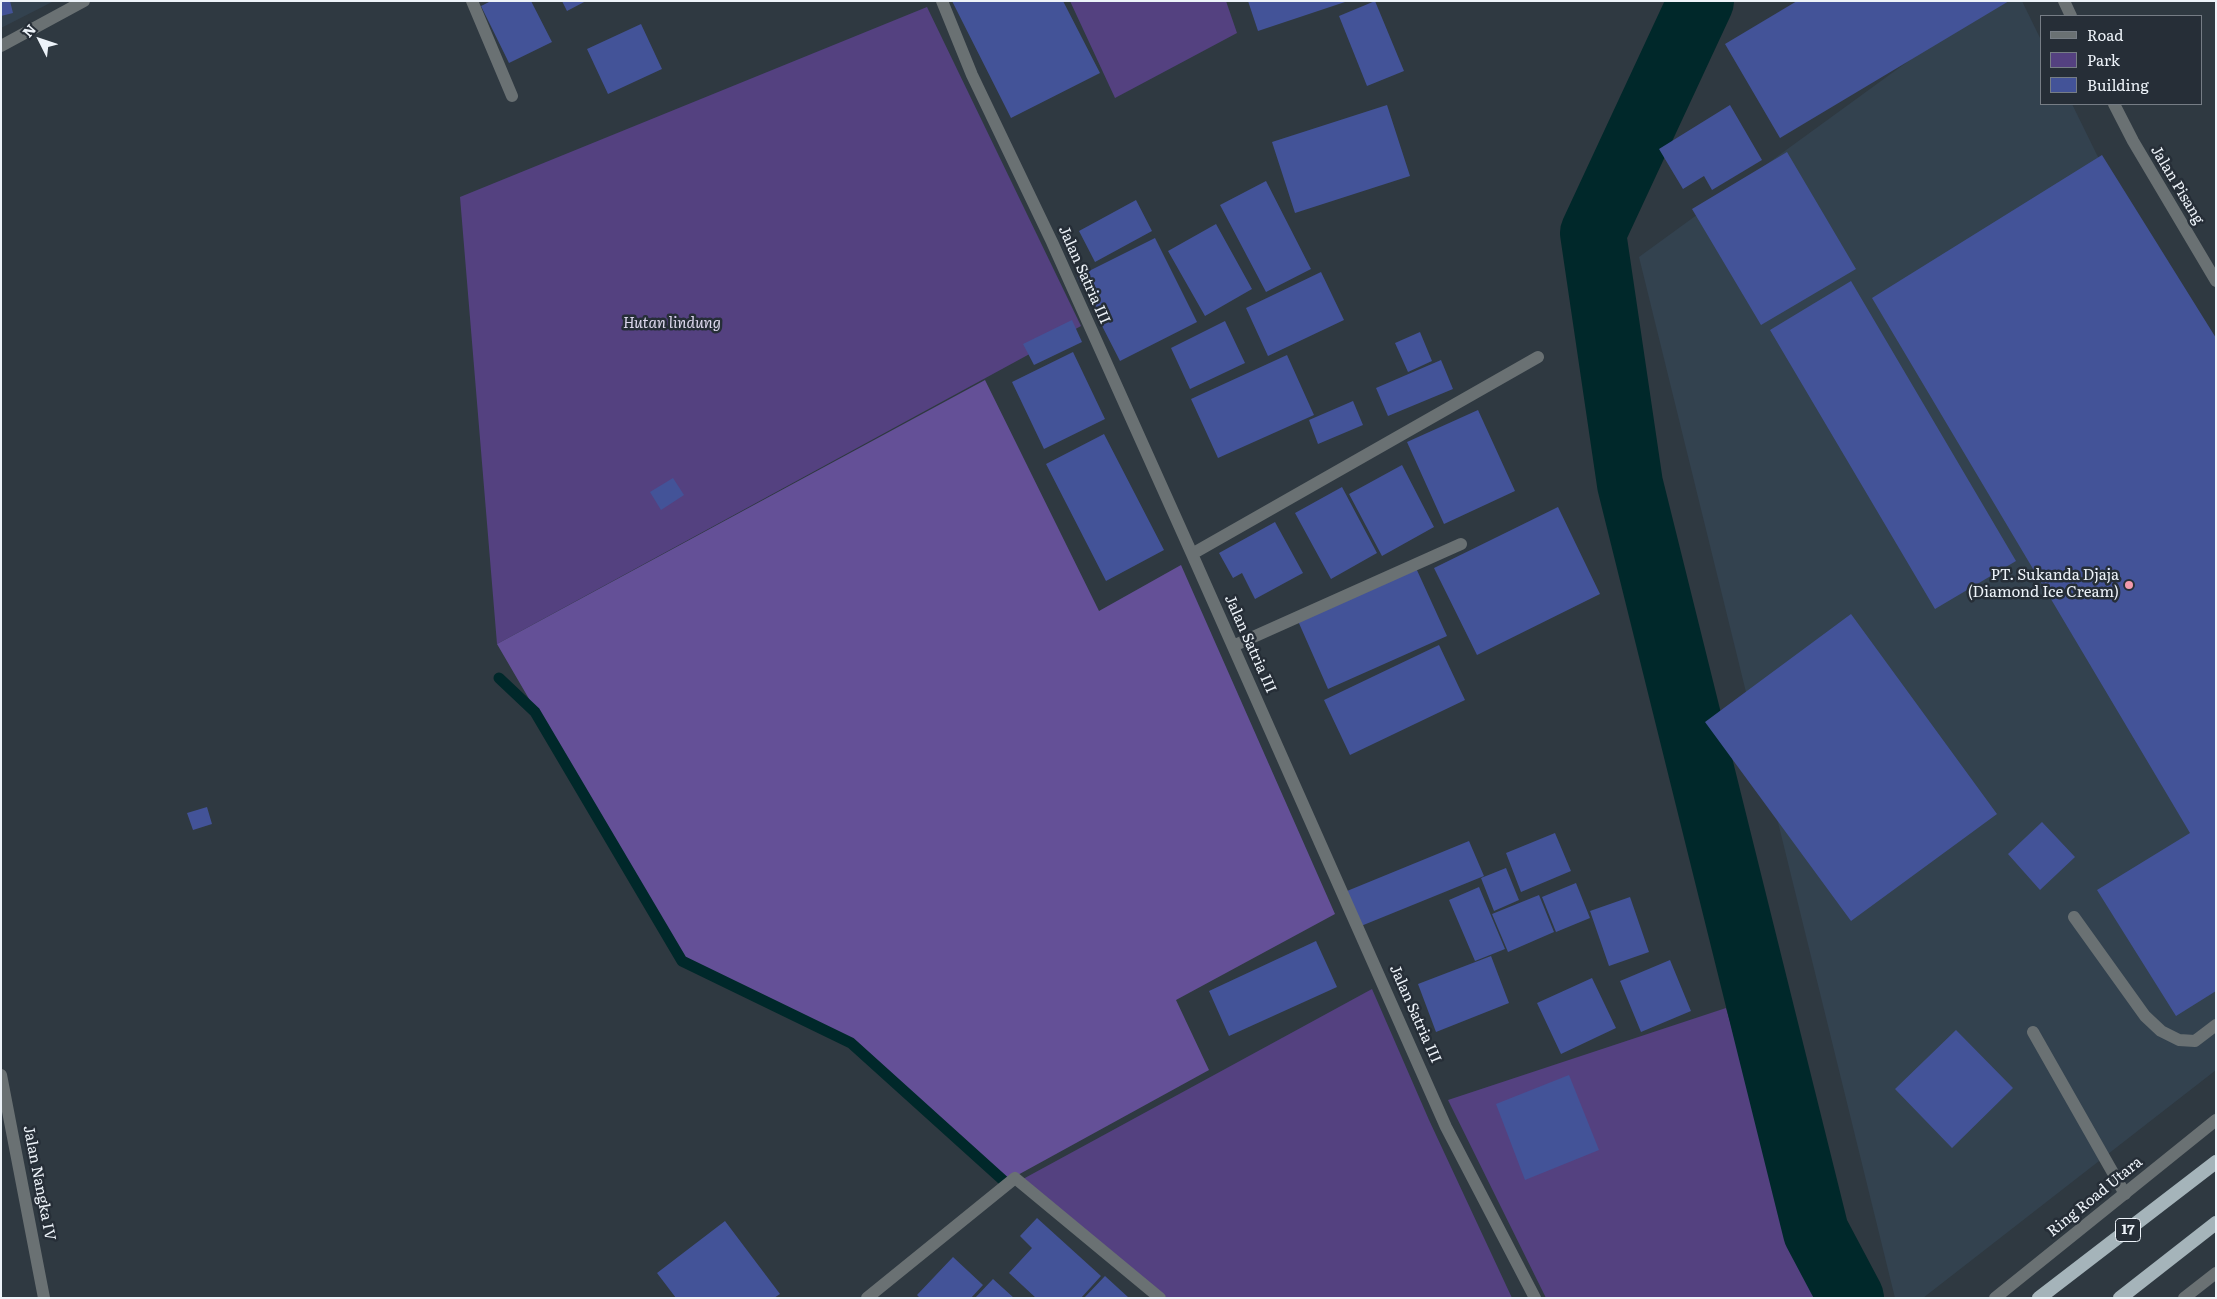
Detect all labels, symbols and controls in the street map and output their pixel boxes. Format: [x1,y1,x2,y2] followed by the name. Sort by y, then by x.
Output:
[15,15,65,65] north arrow
[2040,15,2202,105] legend
[17,19,40,41] text: N
[2087,23,2123,46] text: Road
[2087,48,2120,71] text: Park
[2087,73,2149,96] text: Building
[2146,142,2208,228] street label: Jalan Pisang
[1054,223,1114,327] street label: Jalan Satria III
[623,315,721,333] park label: Hutan lindung
[1968,567,2119,602] place label: PT. Sukanda Djaja (Diamond Ice Cream)
[2123,579,2135,591] marker: PT. Sukanda Djaja (Diamond Ice Cream)
[1220,592,1280,696] street label: Jalan Satria III
[1385,962,1445,1066] street label: Jalan Satria III
[19,1124,59,1242] street label: Jalan Nangka IV
[2044,1153,2146,1241] street label: Ring Road Utara
[2116,1218,2140,1242] road number: 17

